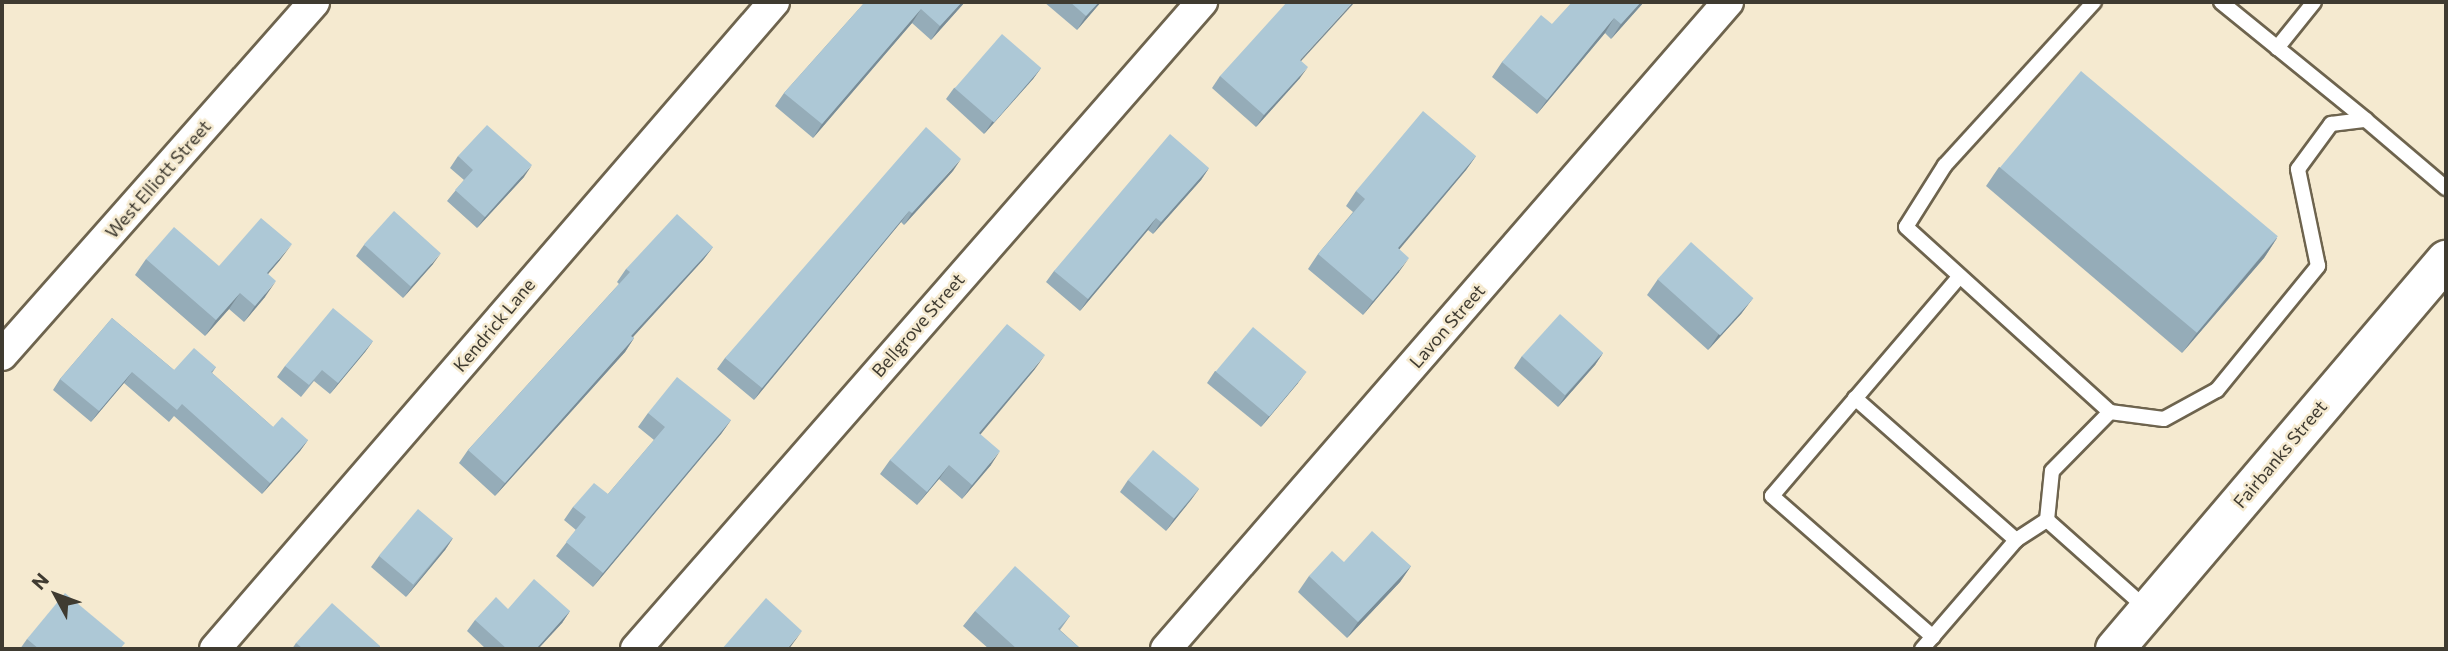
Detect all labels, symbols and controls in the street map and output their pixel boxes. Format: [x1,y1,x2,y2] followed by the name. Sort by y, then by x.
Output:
[101,115,215,243] street label: West Elliott Street
[867,269,969,381] street label: Bellgrove Street
[449,274,539,376] street label: Kendrick Lane
[1405,280,1489,372] street label: Lavon Street
[2229,396,2331,512] street label: Fairbanks Street
[21,560,91,630] north arrow
[26,568,53,594] text: N

